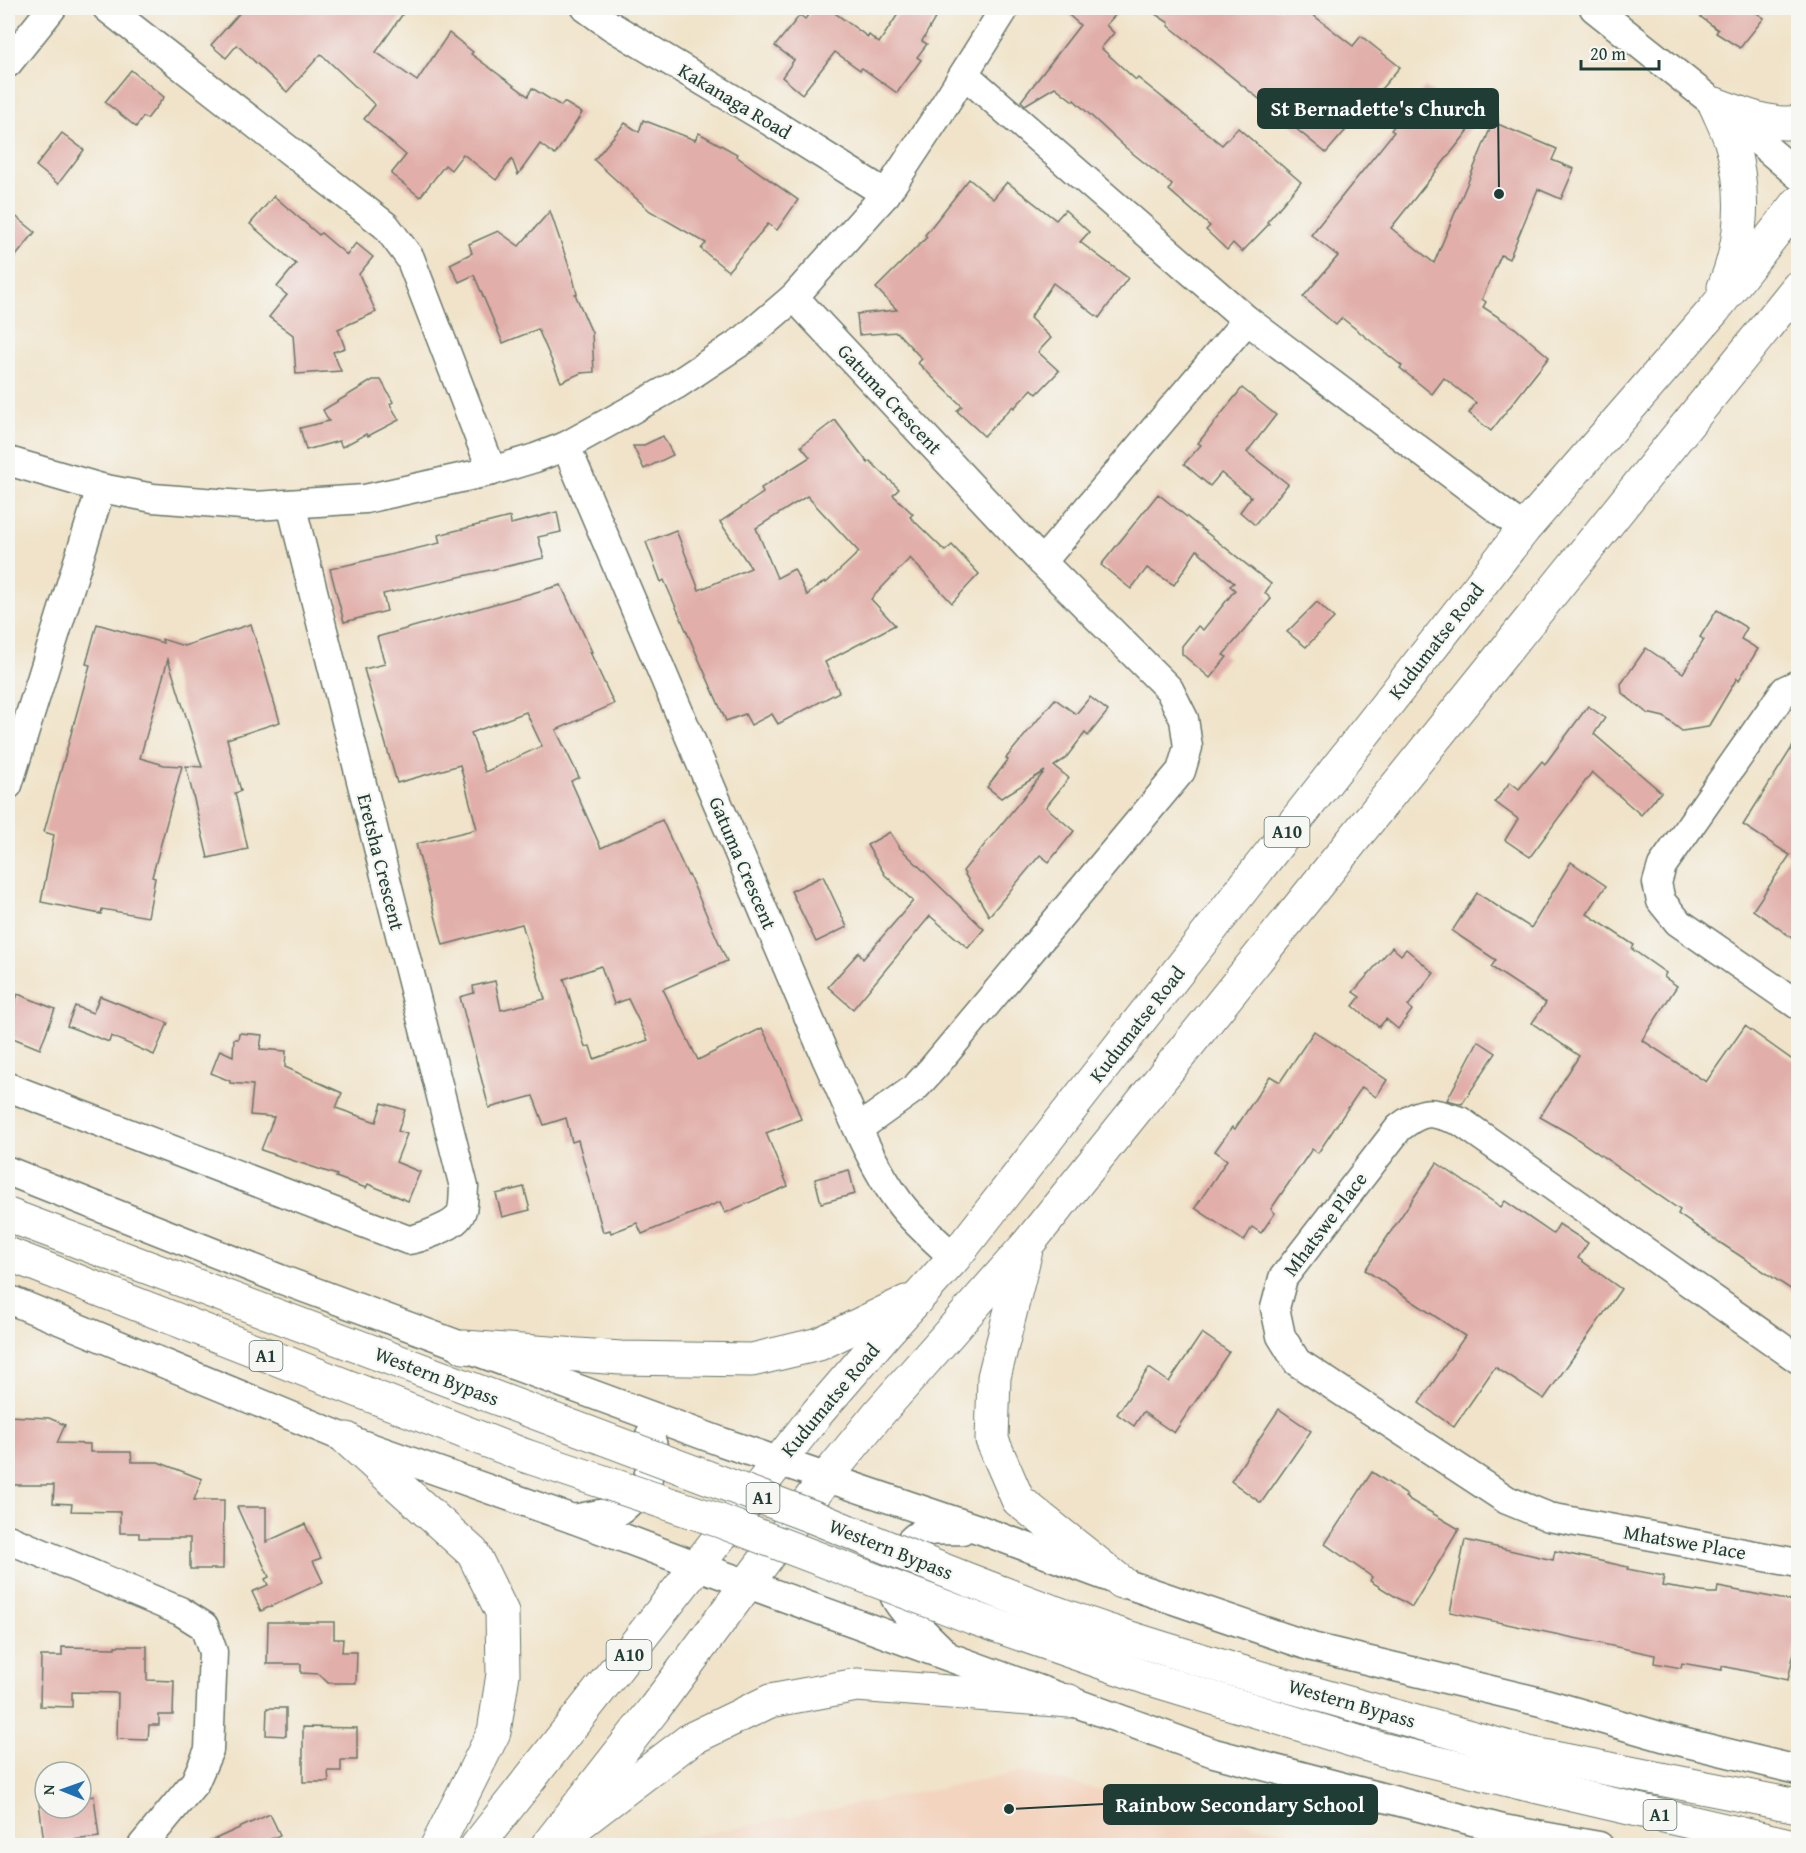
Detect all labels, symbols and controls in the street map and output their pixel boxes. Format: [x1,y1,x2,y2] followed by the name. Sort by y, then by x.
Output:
[1581,33,1659,71] scale bar
[1590,40,1626,67] text: 20 m
[673,55,798,146] street label: Kakanaga Road
[1258,89,1498,128] callout: St Bernadette's Church
[1270,93,1486,124] text: St Bernadette's Church
[831,337,949,460] street label: Gatuma Crescent
[1381,576,1491,705] street label: Kudumatse Road
[350,790,413,933] street label: Eretsha Crescent
[702,792,785,934] street label: Gatuma Crescent
[1264,817,1310,847] road number: A10
[1082,959,1192,1088] street label: Kudumatse Road
[1276,1166,1373,1282] street label: Mhatswe Place
[773,1336,886,1463] street label: Kudumatse Road
[371,1338,504,1413] street label: Western Bypass
[250,1341,282,1371] road number: A1
[746,1483,780,1513] road number: A1
[825,1510,958,1587] street label: Western Bypass
[1622,1516,1749,1567] street label: Mhatswe Place
[606,1640,652,1670] road number: A10
[1285,1670,1419,1735] street label: Western Bypass
[33,1760,93,1820] north arrow
[36,1784,60,1795] text: N
[1104,1785,1377,1824] callout: Rainbow Secondary School
[1116,1789,1365,1820] text: Rainbow Secondary School
[1644,1800,1676,1830] road number: A1

